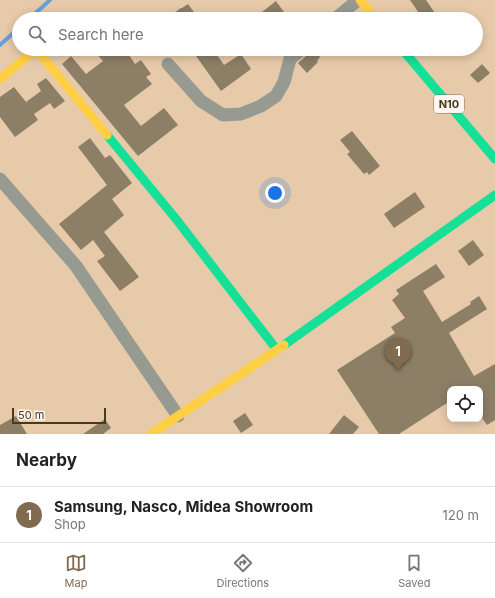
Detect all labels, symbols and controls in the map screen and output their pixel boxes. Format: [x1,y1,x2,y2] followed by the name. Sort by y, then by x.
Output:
[12,12,483,56] search box
[26,23,48,45] icon: search
[58,25,144,44] text: Search here
[434,95,464,113] road number: N10
[265,183,285,203] your location
[385,338,411,371] pin: 1
[447,386,483,422] map controls
[447,386,483,422] button: locate
[12,406,106,425] scale bar
[18,408,44,422] text: 50 m
[16,450,77,470] text: Nearby
[54,497,313,516] text: Samsung, Nasco, Midea Showroom
[26,507,32,523] text: 1
[443,507,479,523] text: 120 m
[54,516,86,532] text: Shop
[65,552,87,590] tab: Map
[217,552,269,590] tab: Directions
[398,552,430,590] tab: Saved

